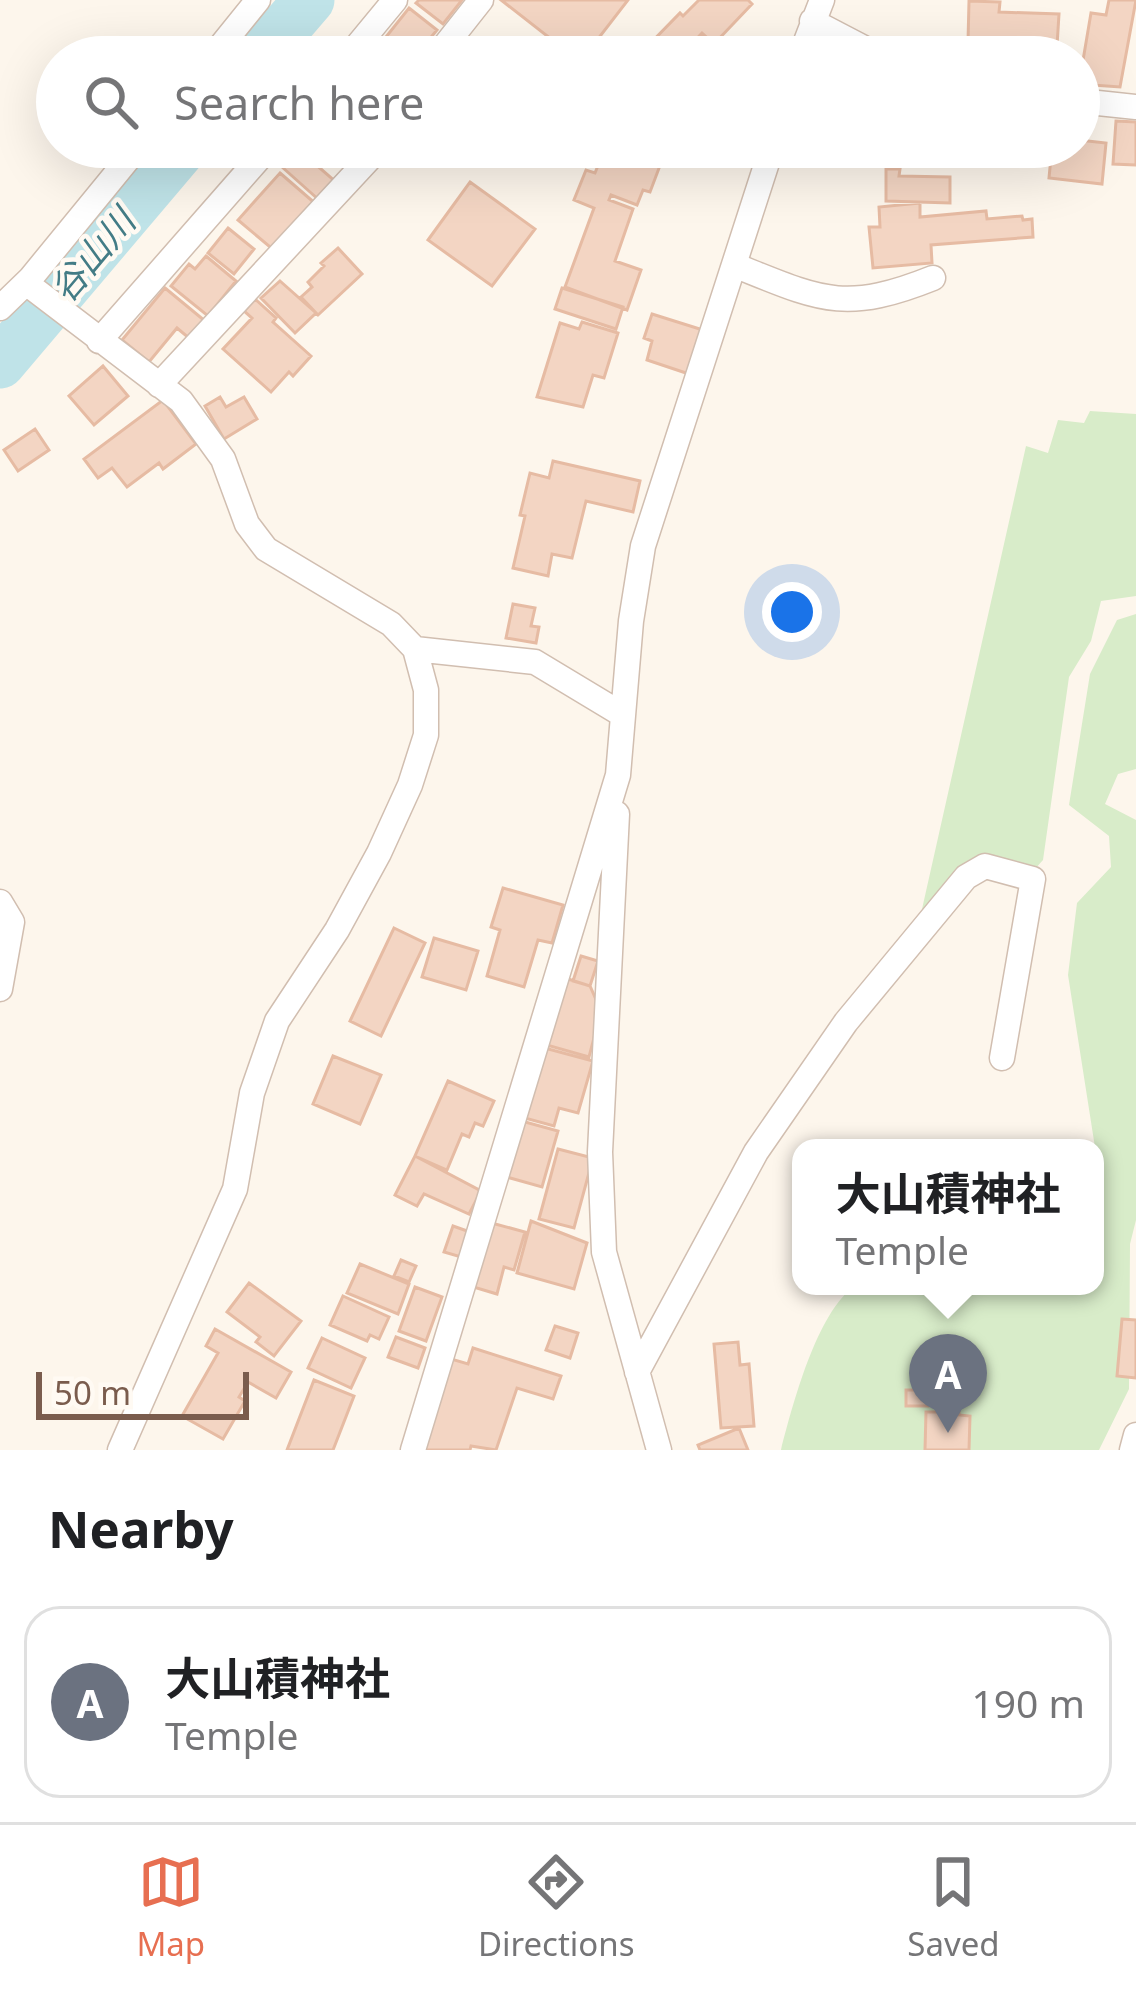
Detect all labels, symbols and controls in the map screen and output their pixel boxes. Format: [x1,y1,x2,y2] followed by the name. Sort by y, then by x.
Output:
[36,36,1100,168] search box
[78,69,144,135] icon: search
[174,72,424,133] text: Search here
[39,195,148,312] water label: 谷山川
[762,582,822,642] your location
[792,1139,1104,1295] popup
[835,1162,1061,1223] text: 大山積神社
[835,1223,969,1276] text: Temple
[909,1334,987,1433] pin: A
[36,1366,249,1419] scale bar
[54,1370,131,1415] text: 50 m
[48,1493,234,1563] text: Nearby
[165,1647,390,1708] text: 大山積神社
[77,1676,104,1729] text: A
[971,1676,1085,1729] text: 190 m
[165,1708,298,1761] text: Temple
[136,1849,205,1966] tab: Map
[478,1849,635,1966] tab: Directions
[907,1849,1000,1966] tab: Saved

